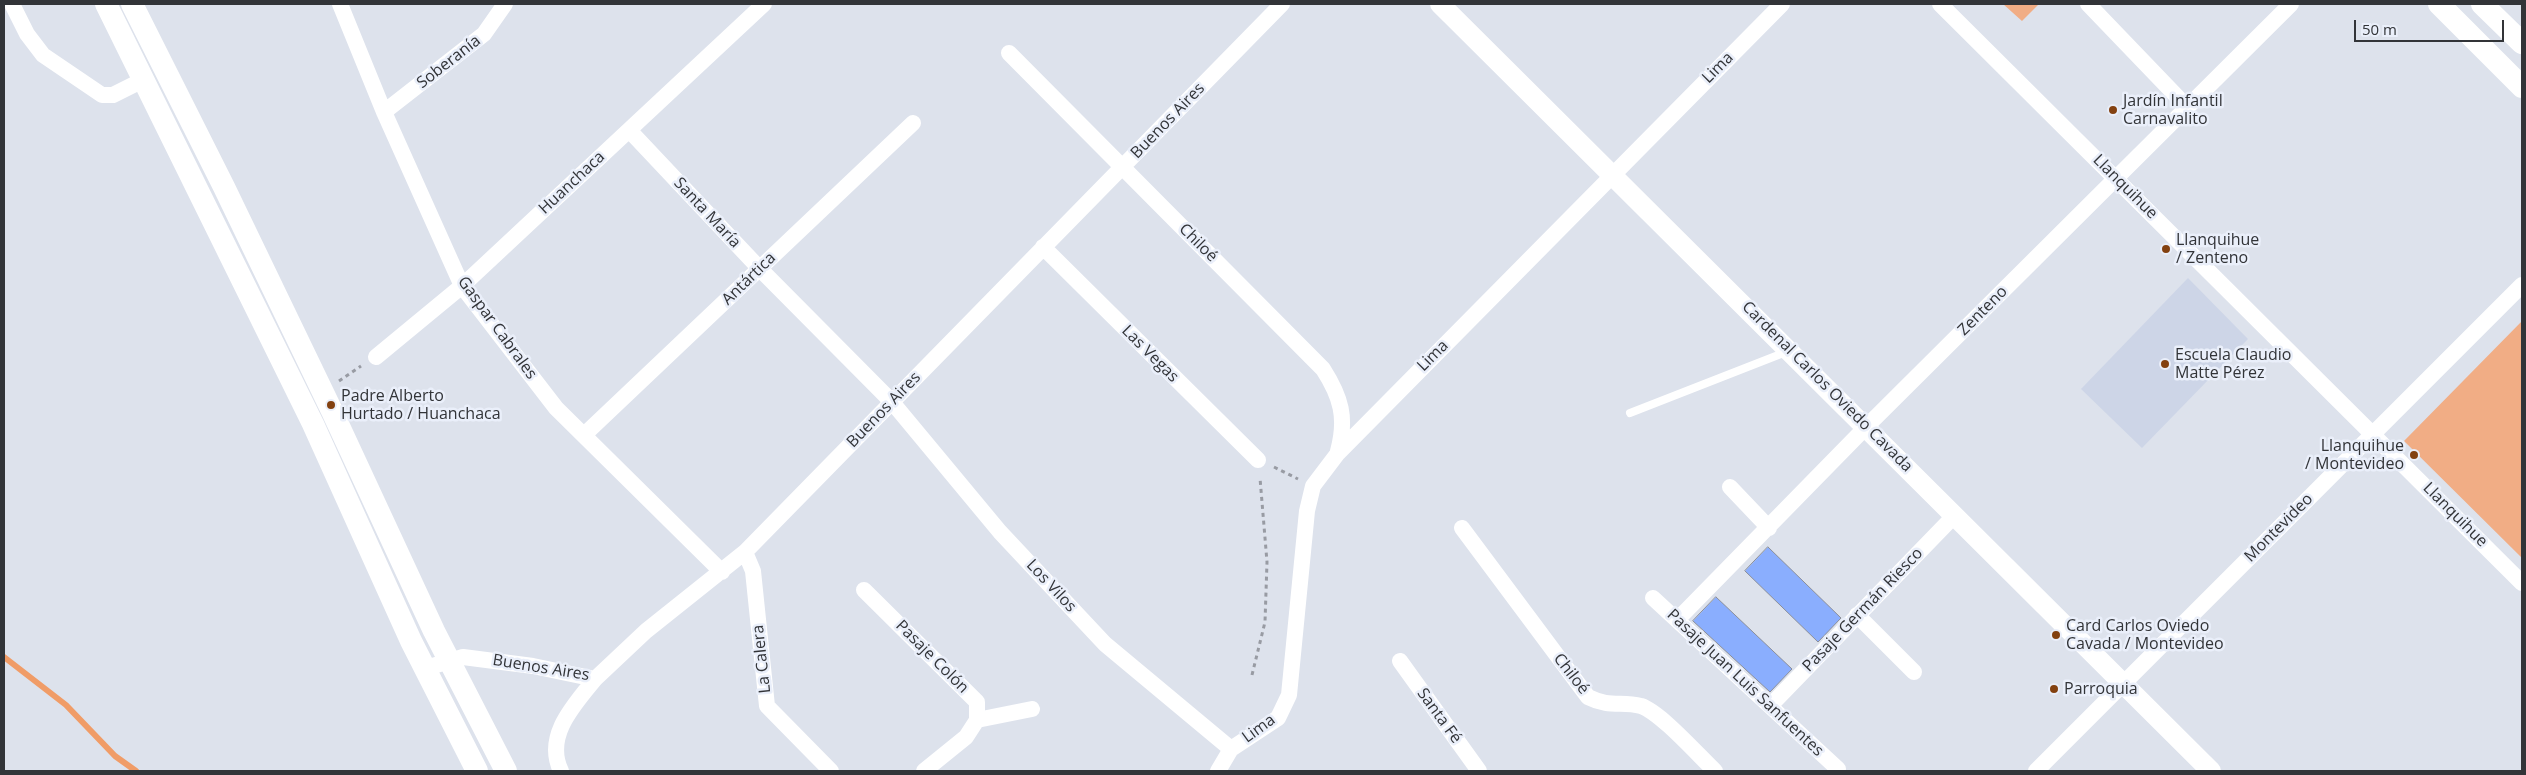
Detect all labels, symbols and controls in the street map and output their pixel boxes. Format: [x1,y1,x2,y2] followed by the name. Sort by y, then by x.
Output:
[2356,10,2506,42] scale bar
[2362,19,2397,39] text: 50 m
[413,31,485,93] street label: Soberanía
[1698,48,1738,88] street label: Lima
[1127,79,1209,163] street label: Buenos Aires
[2123,91,2223,129] place label: Jardín Infantil Carnavalito
[2107,104,2119,116] marker: Jardín Infantil Carnavalito
[535,148,609,218] street label: Huanchaca
[2089,151,2161,223] street label: Llanquihue
[670,174,744,252] street label: Santa María
[1175,220,1221,266] street label: Chiloé
[2176,230,2259,268] place label: Llanquihue / Zenteno
[2160,243,2172,255] marker: Llanquihue / Zenteno
[718,249,780,309] street label: Antártica
[453,273,541,383] street label: Gaspar Cabrales
[1954,282,2012,340] street label: Zenteno
[1738,298,1916,476] street label: Cardenal Carlos Oviedo Cavada
[1117,321,1183,387] street label: Las Vegas
[1413,336,1453,376] street label: Lima
[2175,345,2291,383] place label: Escuela Claudio Matte Pérez
[2159,358,2171,370] marker: Escuela Claudio Matte Pérez
[843,368,925,452] street label: Buenos Aires
[341,386,501,424] place label: Padre Alberto Hurtado / Huanchaca
[325,399,337,411] marker: Padre Alberto Hurtado / Huanchaca
[2305,436,2404,474] place label: Llanquihue / Montevideo
[2408,449,2420,461] marker: Llanquihue / Montevideo
[2419,479,2491,551] street label: Llanquihue
[2241,490,2317,566] street label: Montevideo
[1799,544,1927,676] street label: Pasaje Germán Riesco
[1022,556,1080,616] street label: Los Vilos
[1663,605,1827,761] street label: Pasaje Juan Luis Sanfuentes
[891,616,973,698] street label: Pasaje Colón
[2066,616,2224,654] place label: Card Carlos Oviedo Cavada / Montevideo
[749,624,775,694] street label: La Calera
[2050,629,2062,641] marker: Card Carlos Oviedo Cavada / Montevideo
[1549,650,1593,698] street label: Chiloé
[491,651,591,685] street label: Buenos Aires
[2064,679,2138,699] place label: Parroquia
[2048,683,2060,695] marker: Parroquia
[1413,685,1465,747] street label: Santa Fé
[1239,711,1279,747] street label: Lima

